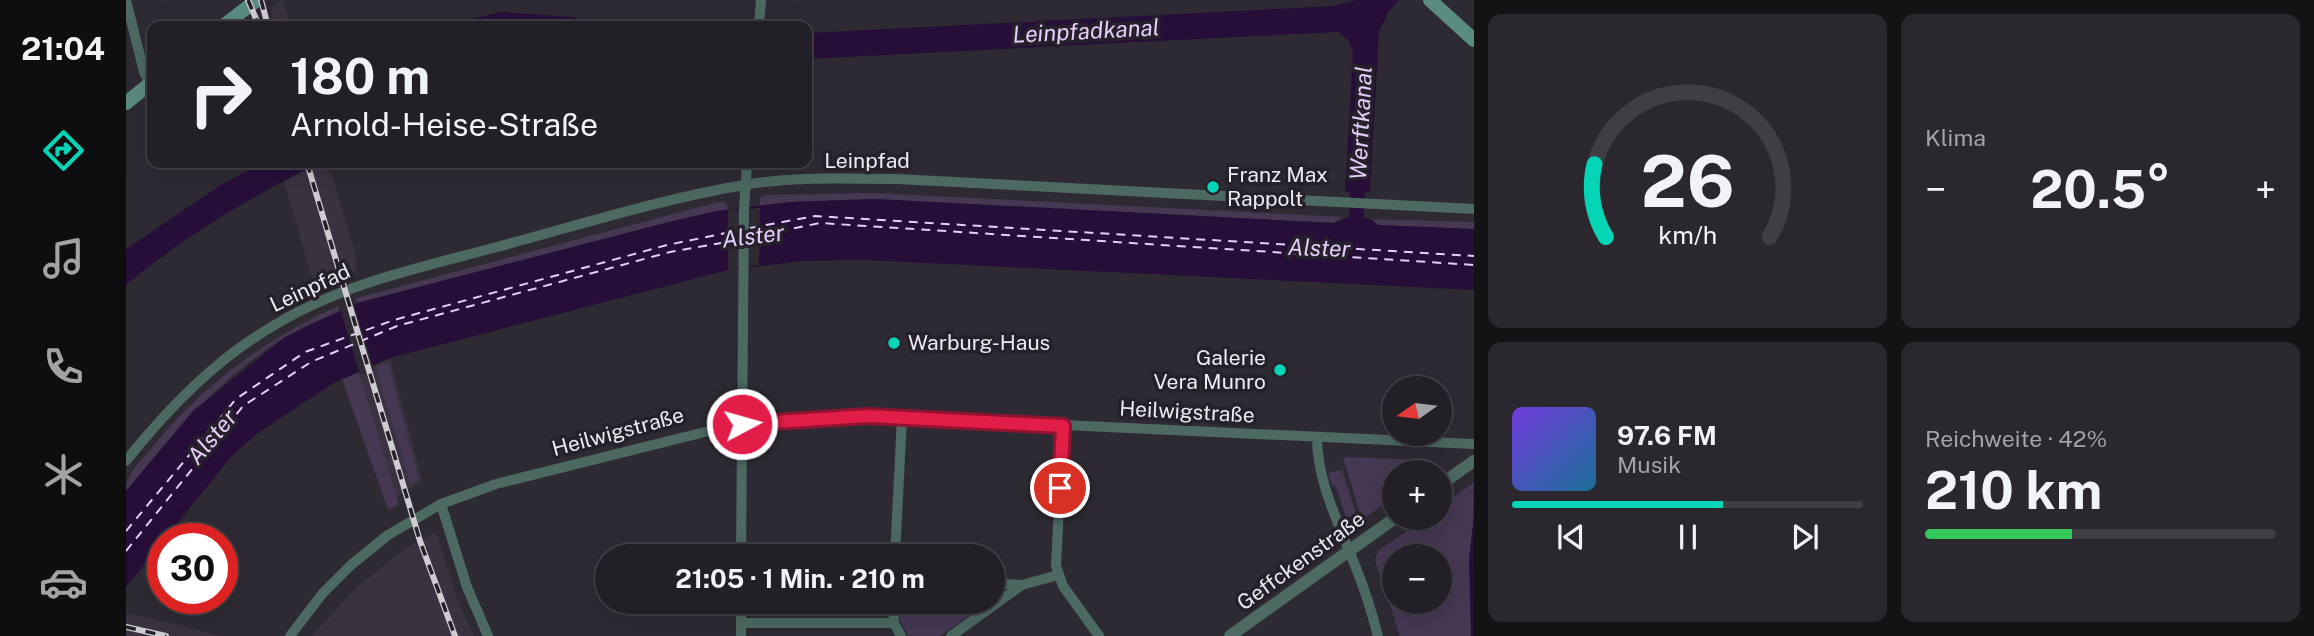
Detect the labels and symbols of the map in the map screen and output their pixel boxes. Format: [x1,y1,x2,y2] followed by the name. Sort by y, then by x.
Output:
[1012,13,1160,48] water label: Leinpfadkanal
[1344,65,1377,181] water label: Werftkanal
[824,148,910,173] street label: Leinpfad
[1227,162,1328,211] place label: Franz Max Rappolt
[1205,179,1221,195] marker: Franz Max Rappolt
[720,218,786,253] water label: Alster
[1287,233,1351,262] water label: Alster
[266,258,354,317] street label: Leinpfad
[908,330,1050,355] place label: Warburg-Haus
[886,335,902,351] marker: Warburg-Haus
[1153,345,1266,394] place label: Galerie Vera Munro
[1272,362,1288,378] marker: Galerie Vera Munro
[1382,376,1452,446] north arrow
[705,387,779,461] position arrow
[1119,395,1255,428] street label: Heilwigstraße
[549,402,687,461] street label: Heilwigstraße
[181,404,242,469] water label: Alster
[1030,458,1090,518] pin
[1232,506,1369,615] street label: Geffckenstraße
[147,523,238,614] speed limit sign: 30

